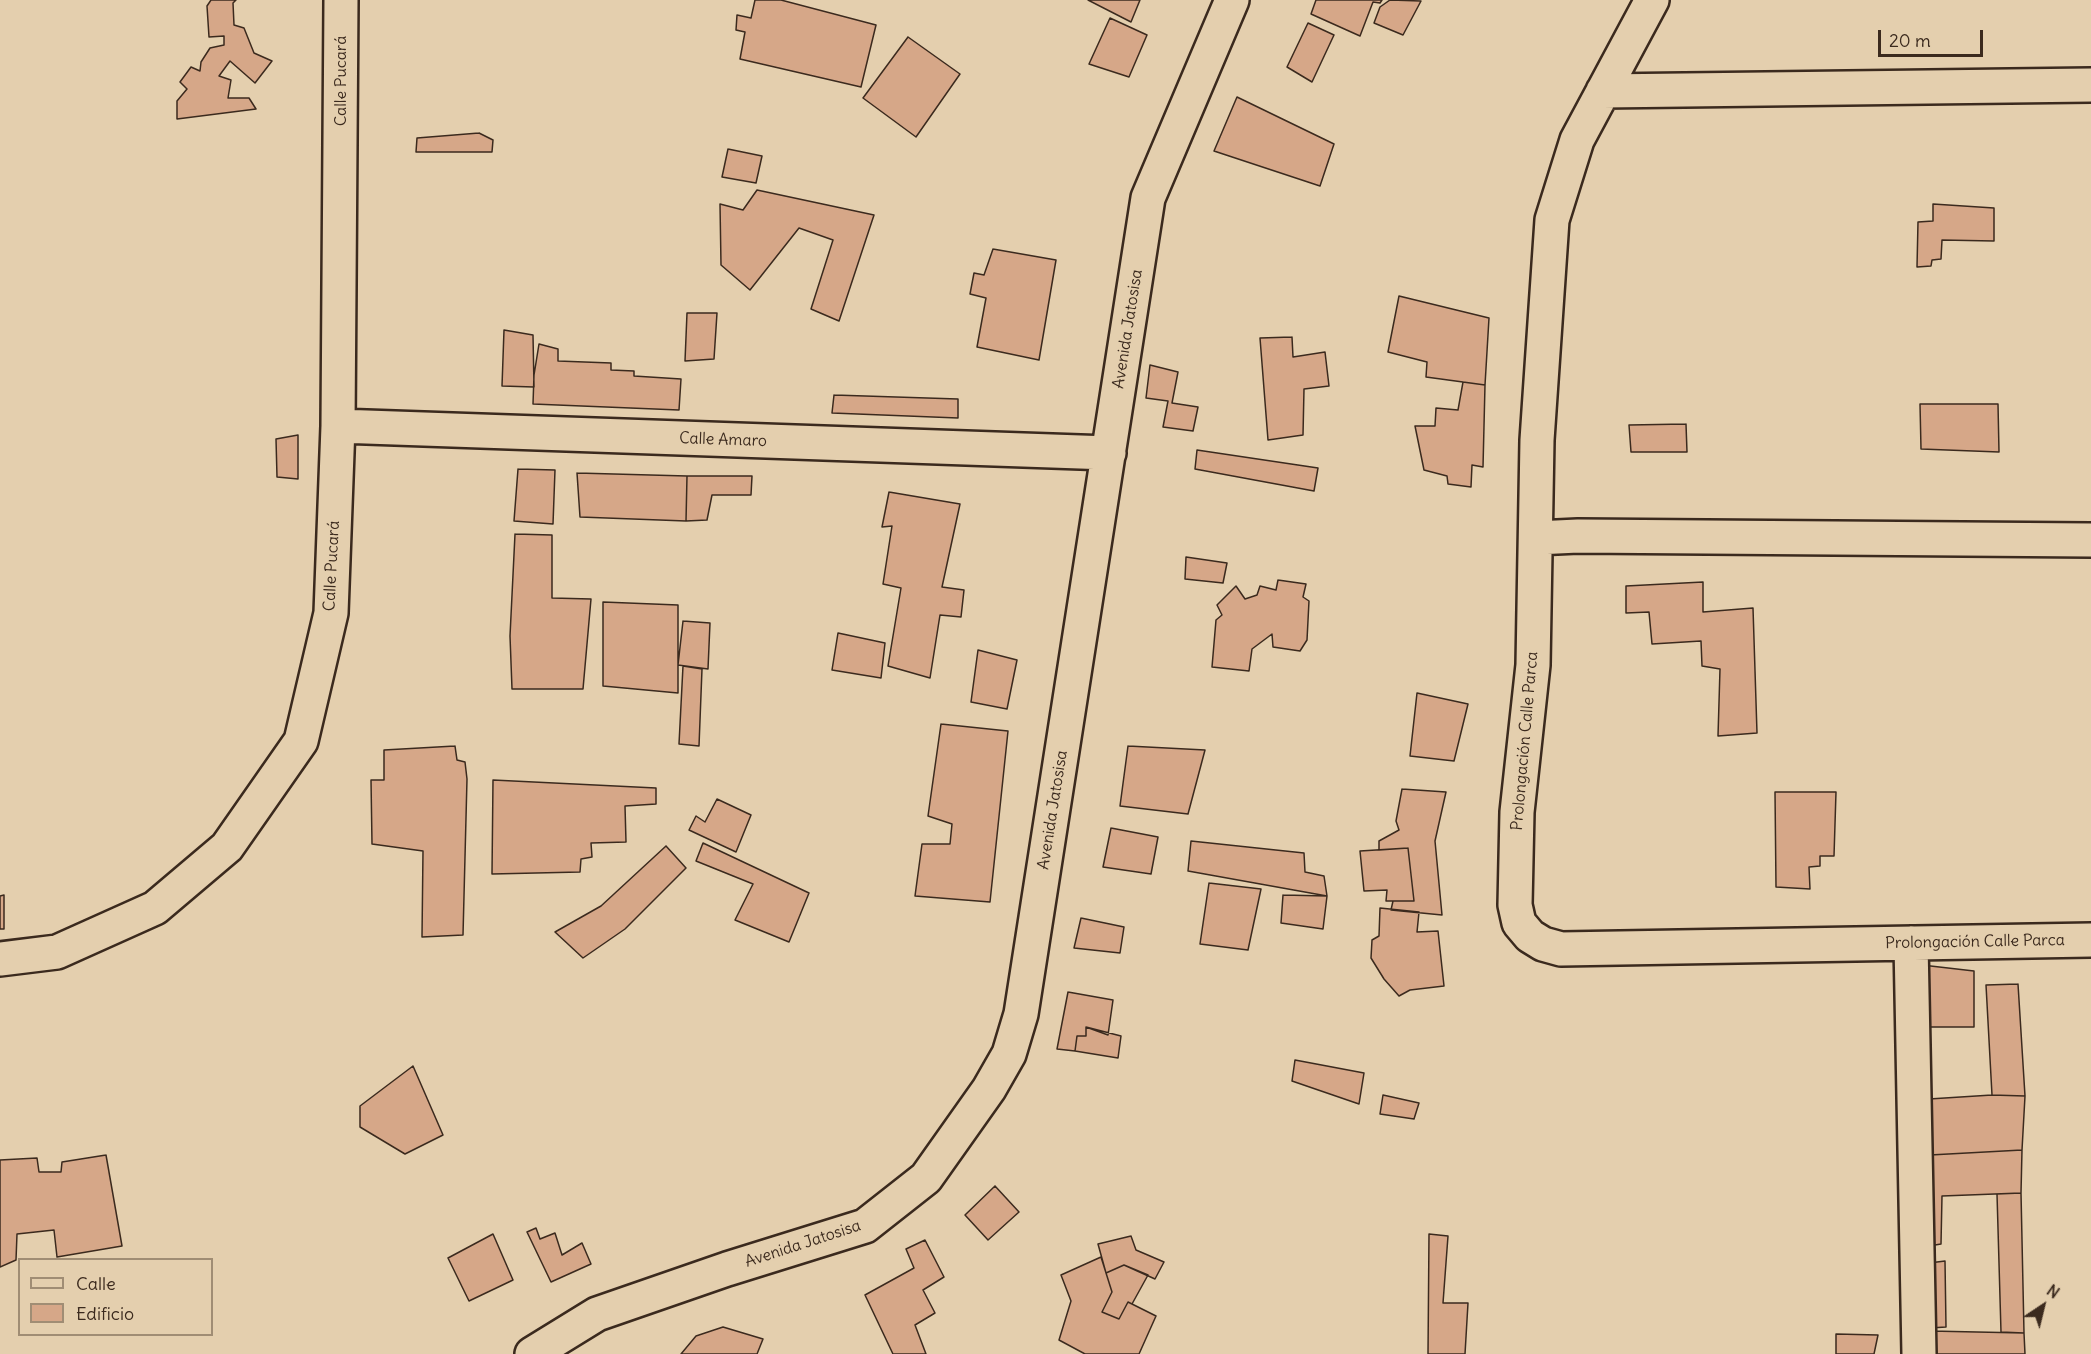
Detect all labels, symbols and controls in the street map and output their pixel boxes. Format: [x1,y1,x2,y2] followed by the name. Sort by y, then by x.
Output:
[1881,18,1986,56] scale bar
[1889,29,1931,52] text: 20 m
[331,36,351,126] street label: Calle Pucará
[1109,268,1147,390] street label: Avenida Jatosisa
[679,429,767,451] street label: Calle Amaro
[320,520,344,612] street label: Calle Pucará
[1508,651,1542,831] street label: Prolongación Calle Parca
[1034,749,1072,871] street label: Avenida Jatosisa
[1885,931,2065,953] street label: Prolongación Calle Parca
[743,1216,863,1272] street label: Avenida Jatosisa
[18,1258,213,1336] legend
[76,1272,116,1295] text: Calle
[2013,1276,2073,1336] north arrow
[2043,1280,2064,1303] text: N
[76,1302,134,1325] text: Edificio

